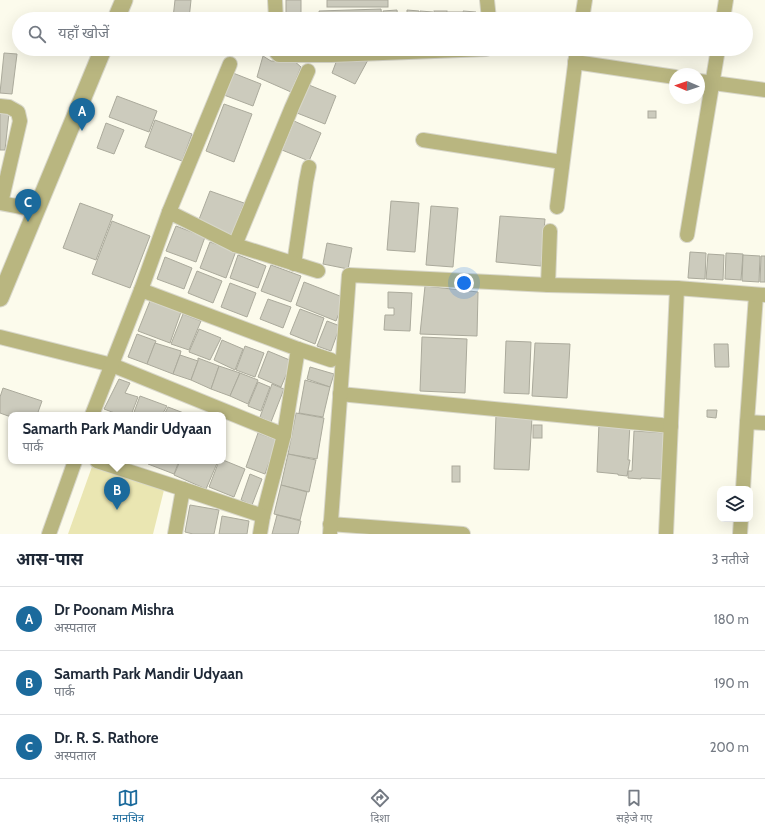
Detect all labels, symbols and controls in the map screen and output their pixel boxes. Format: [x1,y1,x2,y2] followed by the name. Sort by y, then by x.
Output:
[12,12,753,56] search box
[26,23,48,45] icon: search
[58,24,109,42] text: यहाँ खोजें
[669,68,705,104] north arrow
[69,98,95,131] pin: A
[15,189,41,222] pin: C
[454,273,474,293] your location
[8,412,226,464] popup
[22,420,212,438] text: Samarth Park Mandir Udyaan
[22,438,43,454] text: पार्क
[104,477,130,510] pin: B
[717,486,753,522] map controls
[717,486,753,522] button: layers
[16,549,83,569] text: आस-पास
[711,551,749,567] text: 3 नतीजे
[54,601,174,619] text: Dr Poonam Mishra
[25,611,33,627] text: A
[713,611,749,627] text: 180 m
[54,619,96,635] text: अस्पताल
[54,665,243,683] text: Samarth Park Mandir Udyaan
[25,675,33,691] text: B
[714,675,749,691] text: 190 m
[54,683,75,699] text: पार्क
[54,729,159,747] text: Dr. R. S. Rathore
[25,739,33,755] text: C
[710,739,749,755] text: 200 m
[54,747,96,763] text: अस्पताल
[113,787,144,826] tab: मानचित्र
[369,787,391,826] tab: दिशा
[616,787,652,826] tab: सहेजे गए

